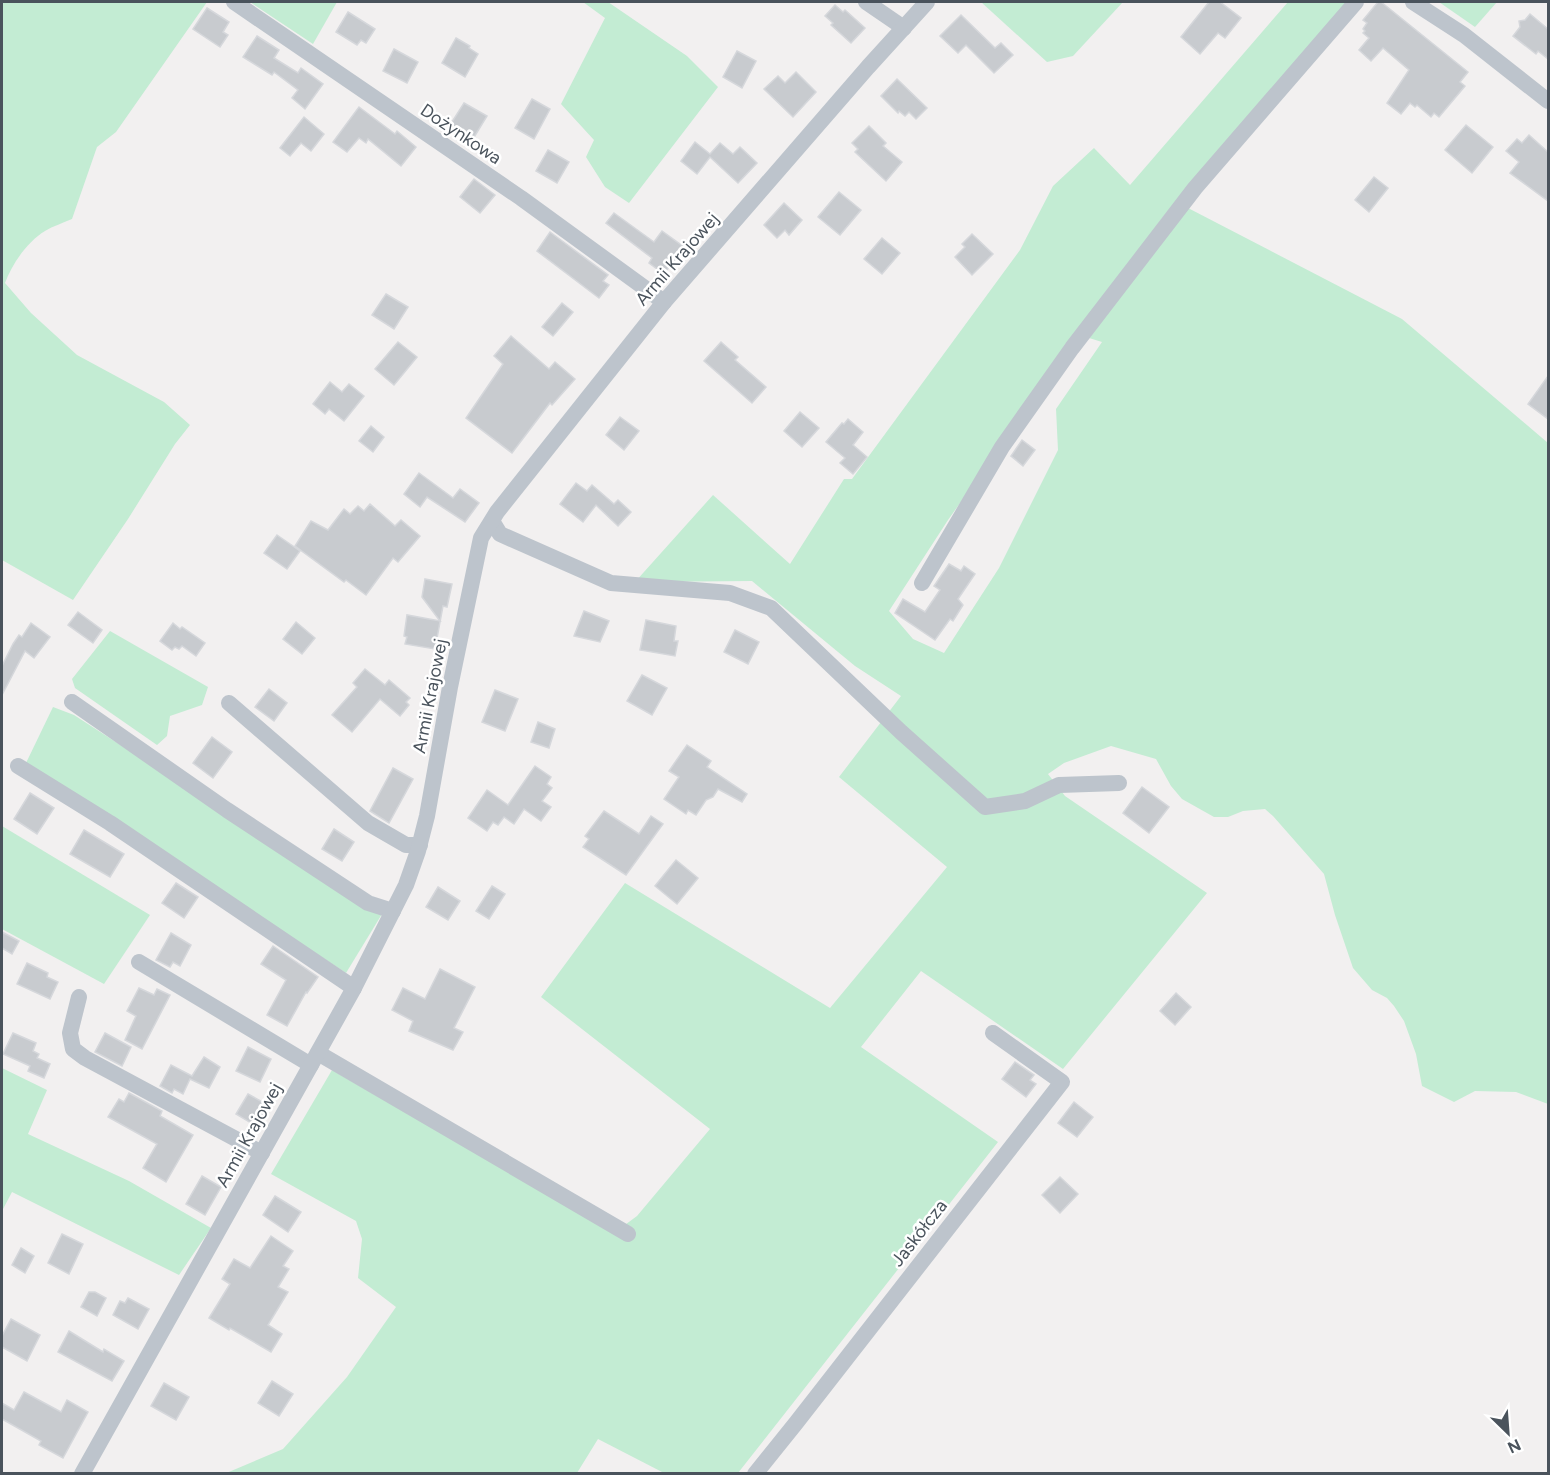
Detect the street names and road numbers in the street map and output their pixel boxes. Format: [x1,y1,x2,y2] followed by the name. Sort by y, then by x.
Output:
[416,99,506,169] street label: Dożynkowa
[631,208,723,310] street label: Armii Krajowej
[408,637,452,755] street label: Armii Krajowej
[211,1079,287,1191] street label: Armii Krajowej
[886,1195,952,1271] street label: Jaskółcza

